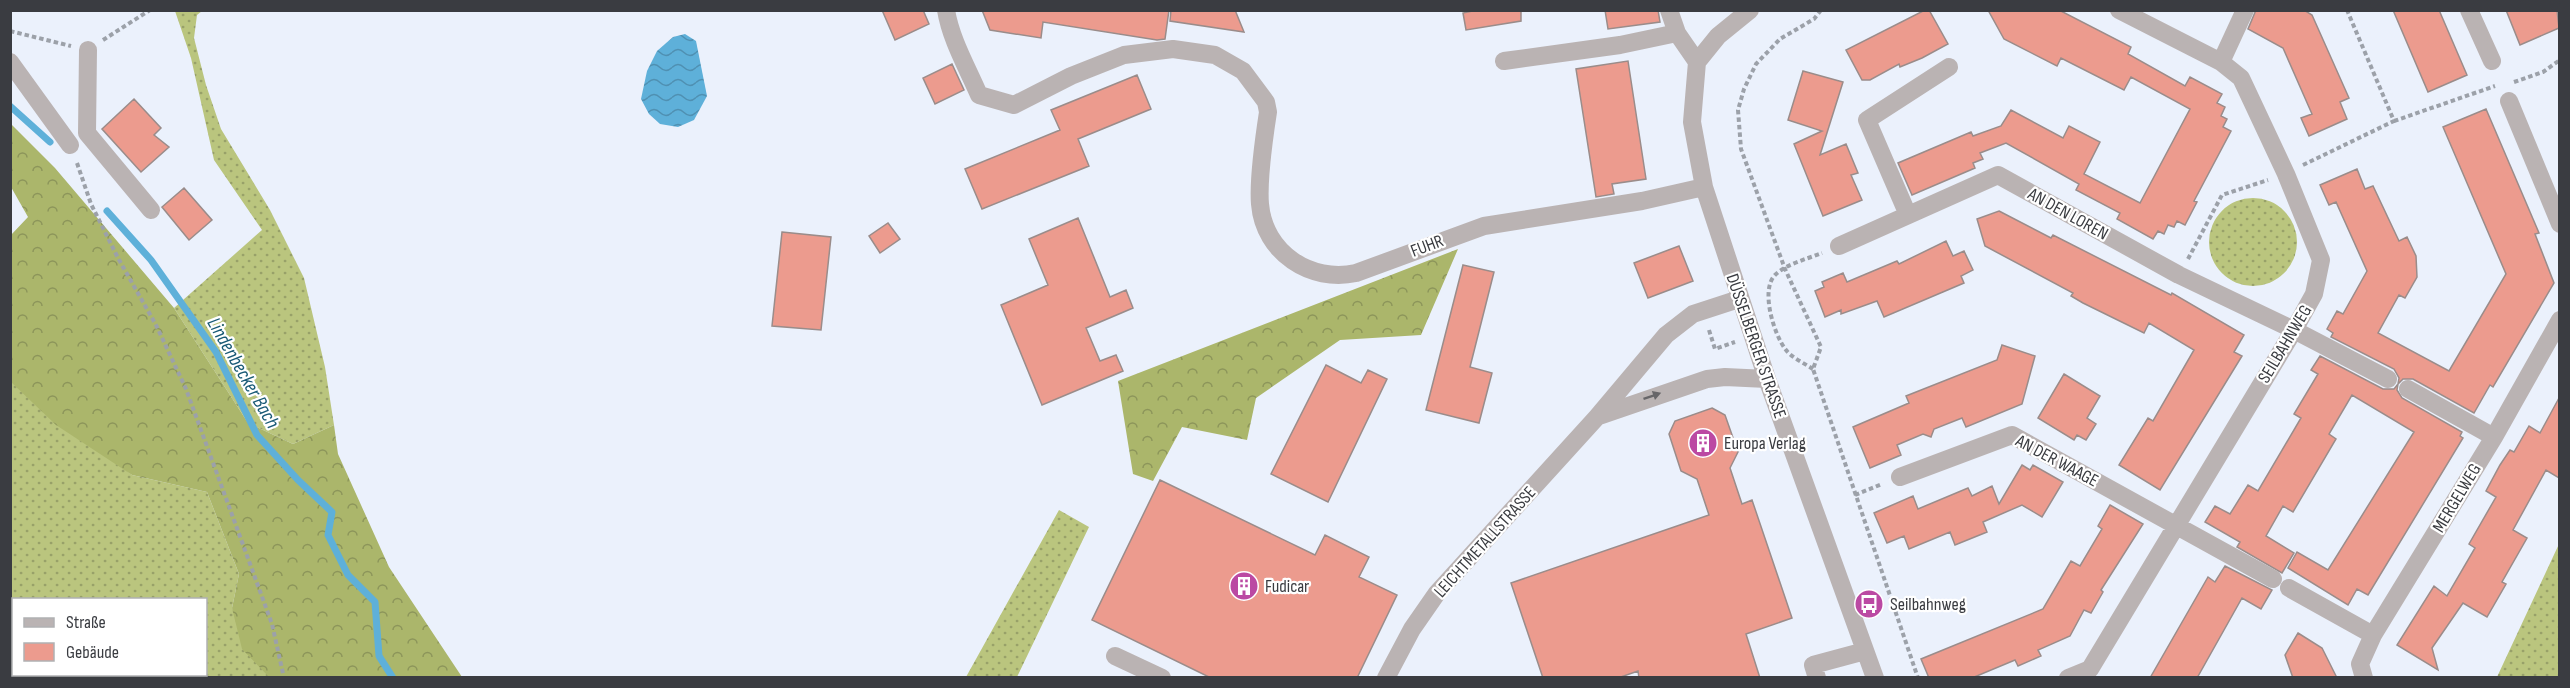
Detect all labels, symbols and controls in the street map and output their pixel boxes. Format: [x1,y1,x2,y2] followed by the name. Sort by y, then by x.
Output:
[2023,183,2112,245] street label: AN DEN LOREN
[1408,230,1446,262] street label: FUHR
[1721,271,1791,421] street label: DÜSSELBERGER STRASSE
[2254,301,2316,387] street label: SEILBAHNWEG
[202,313,284,433] water label: Lindenbecker Bach
[1643,391,1661,401] one-way arrow
[1687,427,1719,459] building icon: Europa Verlag
[2011,430,2102,492] street label: AN DER WAAGE
[1724,433,1806,454] place label: Europa Verlag
[2428,460,2486,536] street label: MERGELWEG
[1430,482,1540,602] street label: LEICHTMETALLSTRASSE
[1228,570,1260,602] building icon: Fudicar
[1265,576,1309,597] place label: Fudicar
[1853,588,1885,620] bus stop icon: Seilbahnweg
[1890,594,1966,615] place label: Seilbahnweg
[12,598,207,676] legend
[66,612,106,633] text: Straße
[66,642,119,663] text: Gebäude

